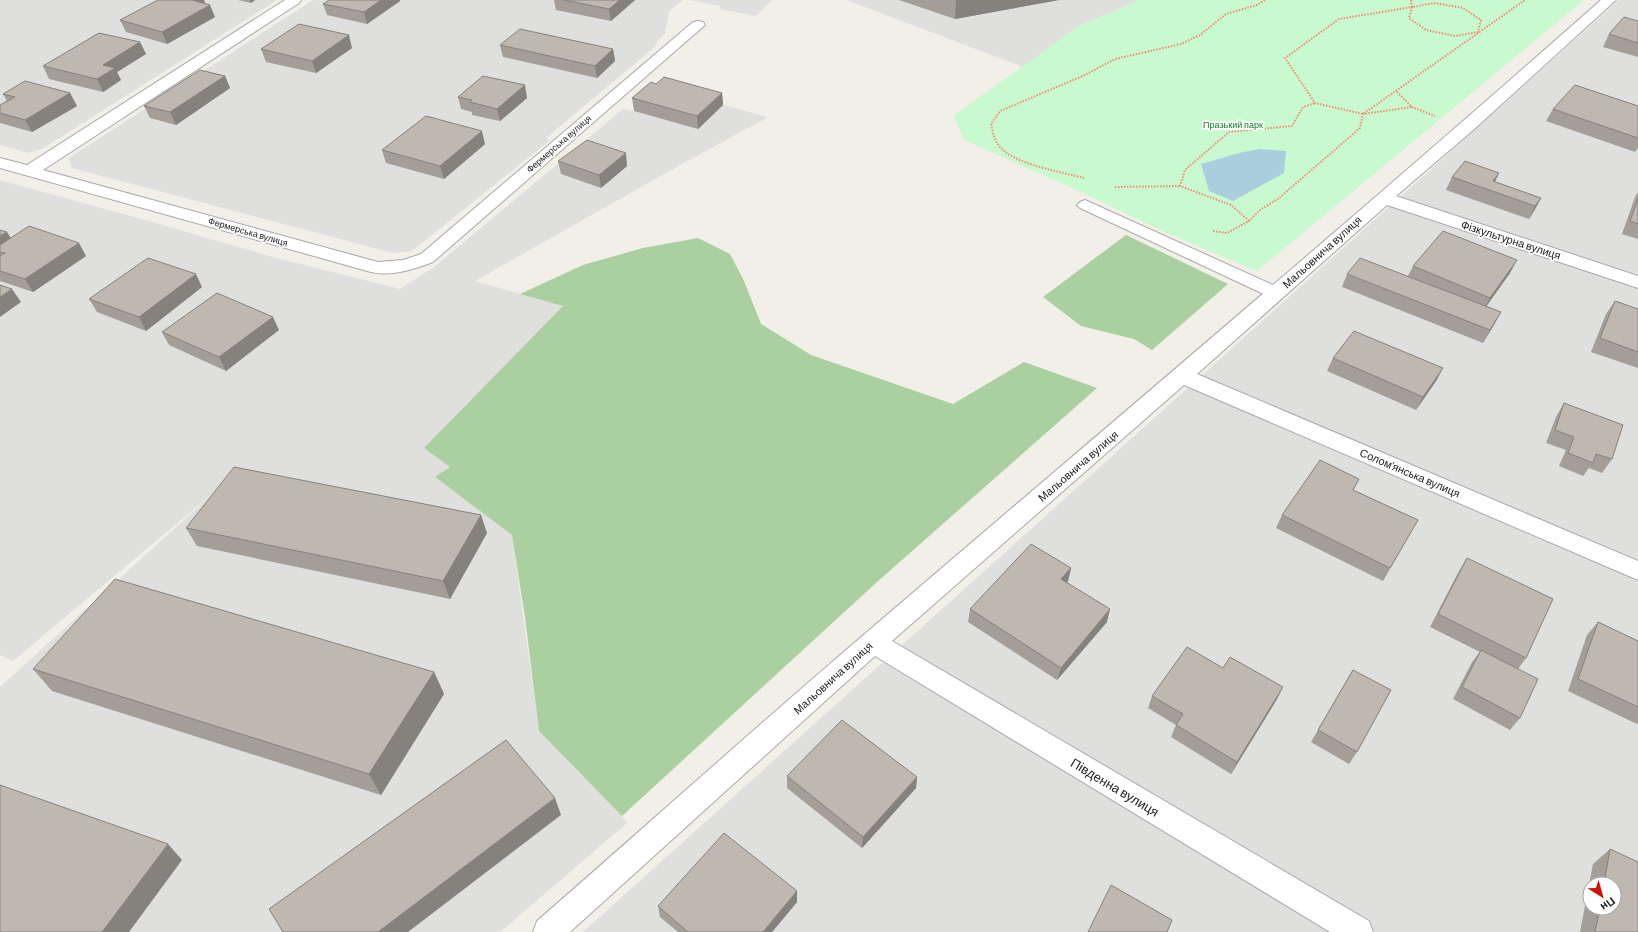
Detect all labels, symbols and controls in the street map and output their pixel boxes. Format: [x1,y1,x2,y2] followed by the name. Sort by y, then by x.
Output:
[524,112,593,175] street label: Фермерська вулиця
[1203,119,1263,130] park label: Празький парк
[1280,213,1364,290] street label: Мальовнича вулиця
[207,215,289,248] street label: Фермерська вулиця
[1460,217,1563,262] street label: Фізкультурна вулиця
[1035,427,1120,504] street label: Мальовнича вулиця
[1358,445,1462,500] street label: Солом'янська вулиця
[791,639,875,716] street label: Мальовнича вулиця
[1068,754,1162,820] street label: Південна вулиця
[1582,876,1622,916] north arrow
[1599,895,1618,914] text: Пн

